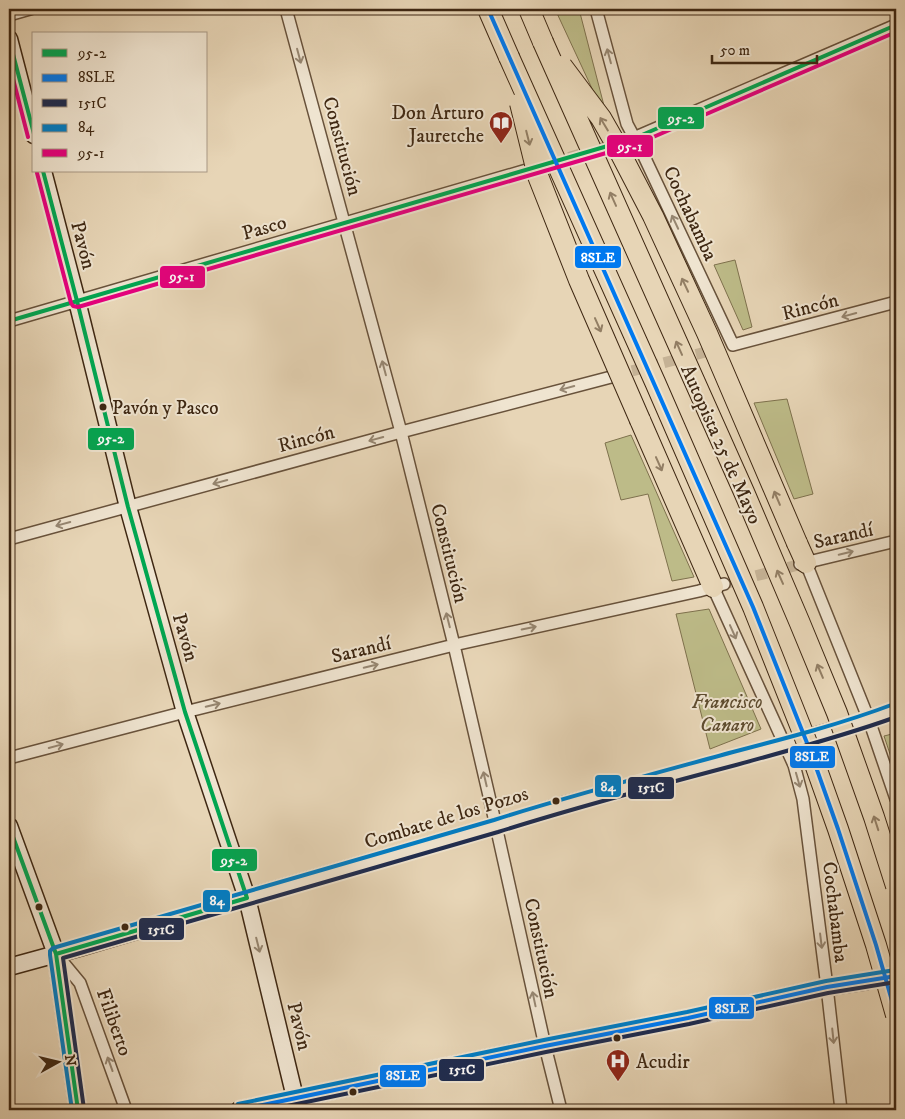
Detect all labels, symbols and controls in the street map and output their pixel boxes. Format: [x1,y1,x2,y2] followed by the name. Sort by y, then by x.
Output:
[32,32,208,172] legend
[712,32,818,64] scale bar
[720,41,750,60] text: 50 m
[77,44,107,63] text: 95-2
[295,47,305,63] one-way arrow
[603,48,613,64] one-way arrow
[78,68,115,87] text: 8SLE
[78,94,106,113] text: 151C
[316,94,367,199] street label: Constitución
[391,101,484,149] place label: Don Arturo Jauretche
[657,106,705,130] line badge: 95-2
[488,110,514,144] library icon: Don Arturo Jauretche
[667,110,695,128] text: 95-2
[599,117,609,131] one-way arrow
[78,118,95,137] text: 84
[524,130,533,146] one-way arrow
[606,134,654,158] line badge: 95-1
[617,138,642,156] text: 95-1
[77,144,105,163] text: 95-1
[657,162,723,265] street label: Cochabamba
[608,192,618,207] one-way arrow
[239,210,290,247] street label: Pasco
[670,215,679,230] one-way arrow
[64,219,101,273] street label: Pavón
[574,245,622,269] line badge: 8SLE
[581,249,615,267] text: 8SLE
[159,265,206,289] line badge: 95-1
[169,268,194,286] text: 95-1
[679,278,689,293] one-way arrow
[779,288,842,327] street label: Rincón
[842,310,858,320] one-way arrow
[594,317,604,332] one-way arrow
[674,341,684,356] one-way arrow
[378,360,388,376] one-way arrow
[674,361,767,528] street label: Autopista 25 de Mayo
[560,384,576,393] one-way arrow
[112,397,219,420] place label: Pavón y Pasco
[98,402,108,412] marker: Pavón y Pasco
[275,420,338,459] street label: Rincón
[87,427,135,451] line badge: 95-2
[97,430,125,448] text: 95-2
[369,434,385,444] one-way arrow
[655,456,665,471] one-way arrow
[212,477,228,487] one-way arrow
[772,491,782,506] one-way arrow
[424,501,473,606] street label: Constitución
[811,517,876,555] street label: Sarandí
[55,520,71,530] one-way arrow
[837,548,853,557] one-way arrow
[774,570,784,585] one-way arrow
[166,610,203,665] street label: Pavón
[443,613,452,629] one-way arrow
[521,623,537,633] one-way arrow
[729,624,739,639] one-way arrow
[329,631,395,670] street label: Sarandí
[362,661,378,670] one-way arrow
[814,664,824,679] one-way arrow
[692,690,763,738] park label: Francisco Canaro
[205,700,221,709] one-way arrow
[47,741,63,750] one-way arrow
[789,745,836,769] line badge: 8SLE
[795,748,829,766] text: 8SLE
[480,771,489,787] one-way arrow
[794,772,804,788] one-way arrow
[594,774,622,798] line badge: 84
[627,776,675,800] line badge: 151C
[600,778,616,796] text: 84
[638,779,664,797] text: 151C
[361,782,532,855] street label: Combate de los Pozos
[551,796,561,806] unlabelled marker
[871,816,880,831] one-way arrow
[211,848,258,872] line badge: 95-2
[220,852,248,870] text: 95-2
[816,860,853,964] street label: Cochabamba
[202,889,231,913] line badge: 84
[209,892,225,910] text: 84
[518,896,563,1001] street label: Constitución
[34,902,44,912] unlabelled marker
[138,917,185,941] line badge: 151C
[148,921,174,939] text: 151C
[120,922,130,932] unlabelled marker
[816,933,826,949] one-way arrow
[254,937,263,953] one-way arrow
[90,985,137,1060] street label: Filiberto
[529,991,538,1007] one-way arrow
[708,996,755,1020] line badge: 8SLE
[280,1000,317,1054] street label: Pavón
[715,1000,749,1018] text: 8SLE
[828,1027,838,1043] one-way arrow
[612,1033,622,1043] unlabelled marker
[32,1036,82,1086] north arrow
[605,1048,631,1082] hospital icon: Acudir
[636,1050,690,1075] place label: Acudir
[60,1053,80,1068] text: N
[105,1057,114,1073] one-way arrow
[438,1058,485,1082] line badge: 151C
[449,1061,475,1079] text: 151C
[379,1064,427,1088] line badge: 8SLE
[386,1067,420,1085] text: 8SLE
[348,1087,358,1097] unlabelled marker

